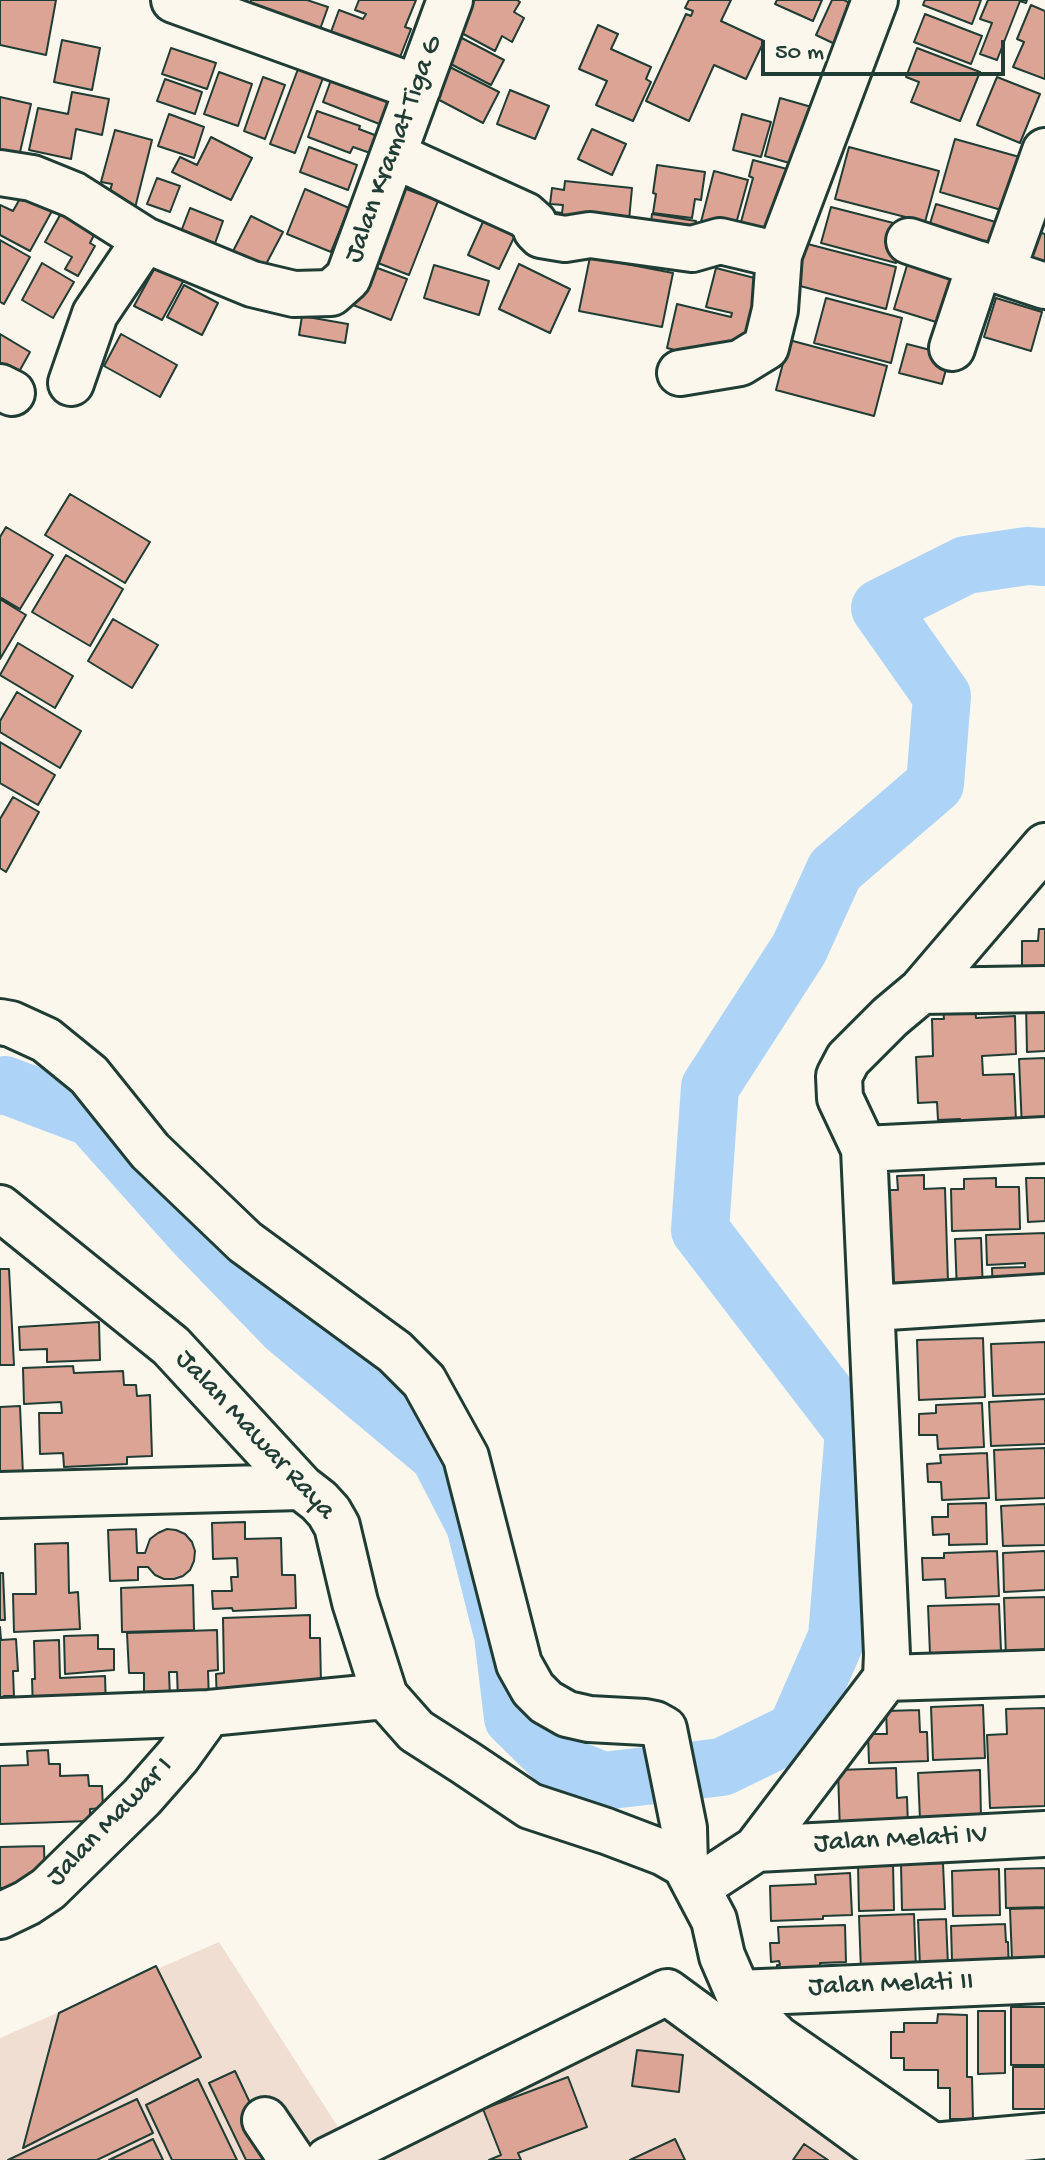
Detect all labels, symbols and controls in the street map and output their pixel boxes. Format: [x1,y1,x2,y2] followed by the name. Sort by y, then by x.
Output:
[765,24,1009,74] scale bar
[338,32,452,268] street label: Jalan Kramat Tiga G
[775,39,824,68] text: 50 m
[167,1344,341,1528] street label: Jalan Mawar Raya
[41,1751,181,1895] street label: Jalan Mawar I
[813,1820,989,1862] street label: Jalan Melati IV
[808,1966,974,2006] street label: Jalan Melati II

